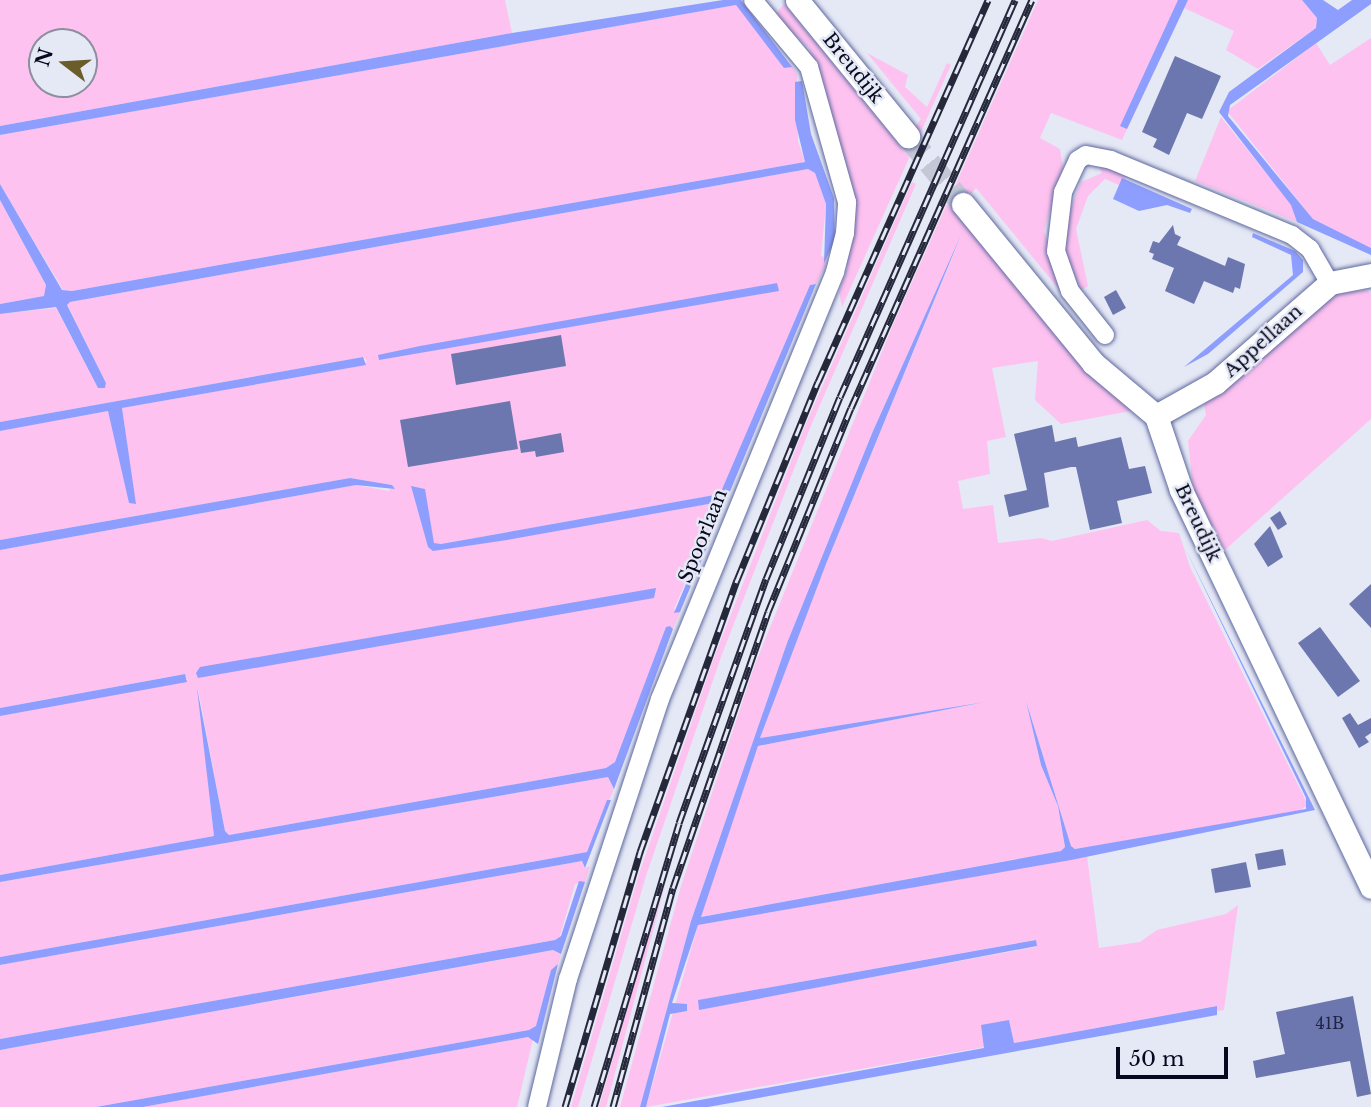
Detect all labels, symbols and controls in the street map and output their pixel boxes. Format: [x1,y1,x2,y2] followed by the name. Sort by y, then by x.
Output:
[28,28,98,98] north arrow
[818,28,888,108] street label: Breudijk
[31,45,58,69] text: N
[1219,300,1307,382] street label: Appellaan
[1170,480,1226,566] street label: Breudijk
[674,486,732,586] street label: Spoorlaan
[1316,1013,1344,1033] house number: 41B
[1119,1034,1231,1078] scale bar
[1129,1046,1184,1072] text: 50 m

